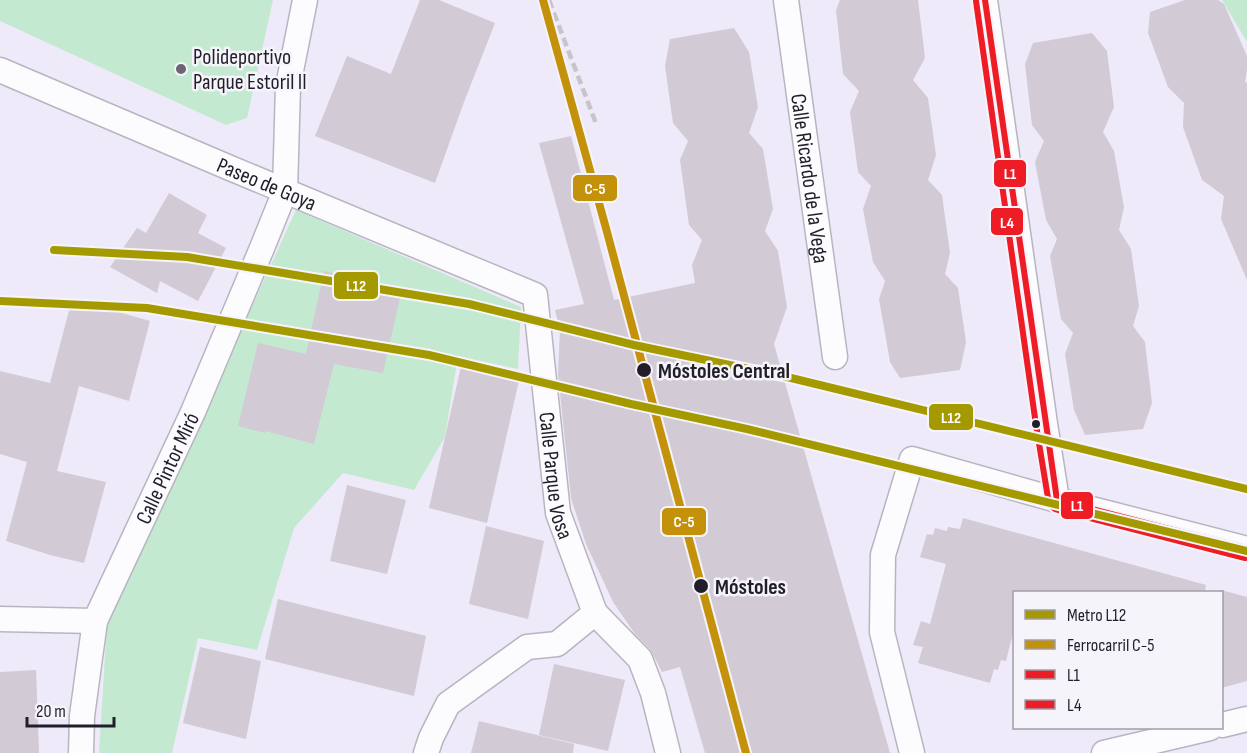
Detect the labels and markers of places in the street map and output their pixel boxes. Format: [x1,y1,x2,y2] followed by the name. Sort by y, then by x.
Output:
[193,44,307,96] place label: Polideportivo Parque Estoril II
[174,62,188,76] marker: Polideportivo Parque Estoril II
[658,358,790,385] place label: Móstoles Central
[635,361,653,379] marker: Móstoles Central
[1030,418,1042,430] unlabelled marker
[715,574,786,601] place label: Móstoles
[692,577,710,595] marker: Móstoles

